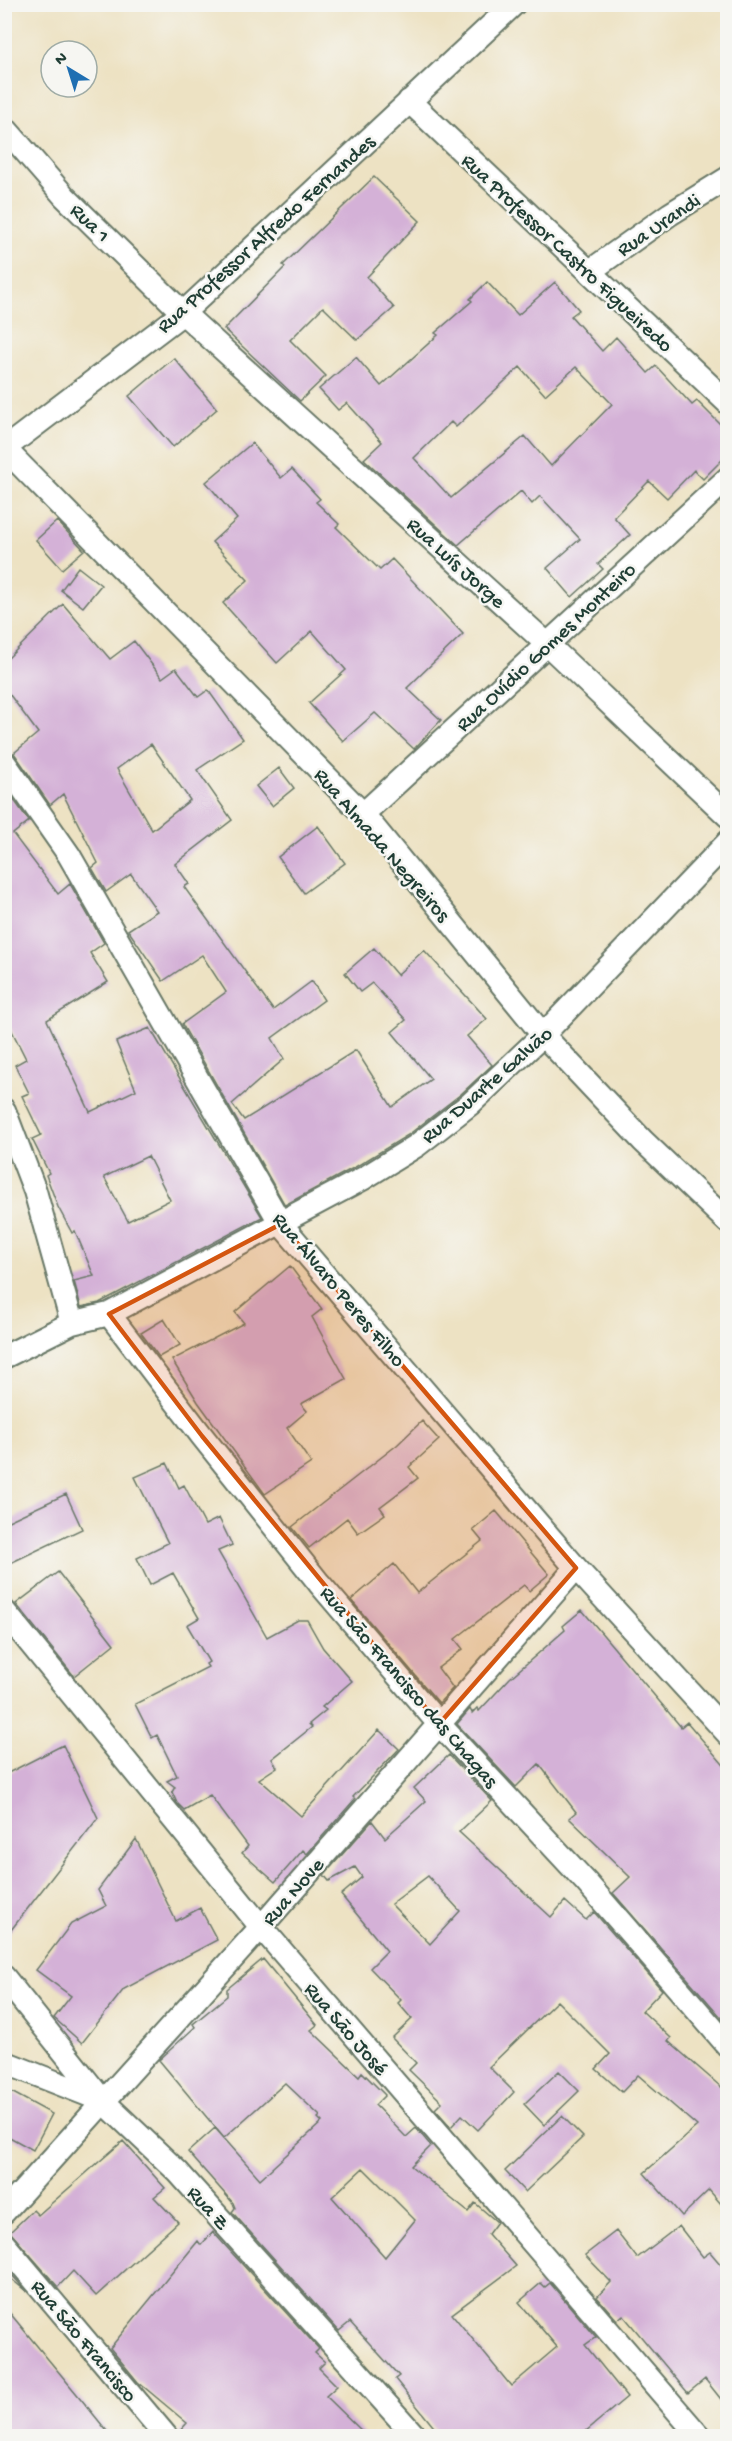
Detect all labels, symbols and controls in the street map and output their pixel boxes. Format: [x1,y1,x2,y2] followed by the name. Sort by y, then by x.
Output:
[39,39,99,99] north arrow
[52,49,72,71] text: N
[153,130,382,340] street label: Rua Professor Alfredo Fernandes
[455,150,677,359] street label: Rua Professor Castro Figueiredo
[613,190,707,264] street label: Rua Urandi
[63,200,114,249] street label: Rua 1
[400,514,510,616] street label: Rua Luís Jorge
[452,559,643,739] street label: Rua Ovídio Gomes Monteiro
[307,764,455,929] street label: Rua Almada Negreiros
[418,1023,559,1150] street label: Rua Duarte Galvão
[265,1208,410,1374] street label: Rua Álvaro Peres Filho
[313,1582,503,1795] street label: Rua São Francisco das Chagas
[258,1853,332,1933] street label: Rua Nove
[297,1979,392,2083] street label: Rua São José
[180,2182,233,2237] street label: Rua Z
[24,2276,141,2409] street label: Rua São Francisco

